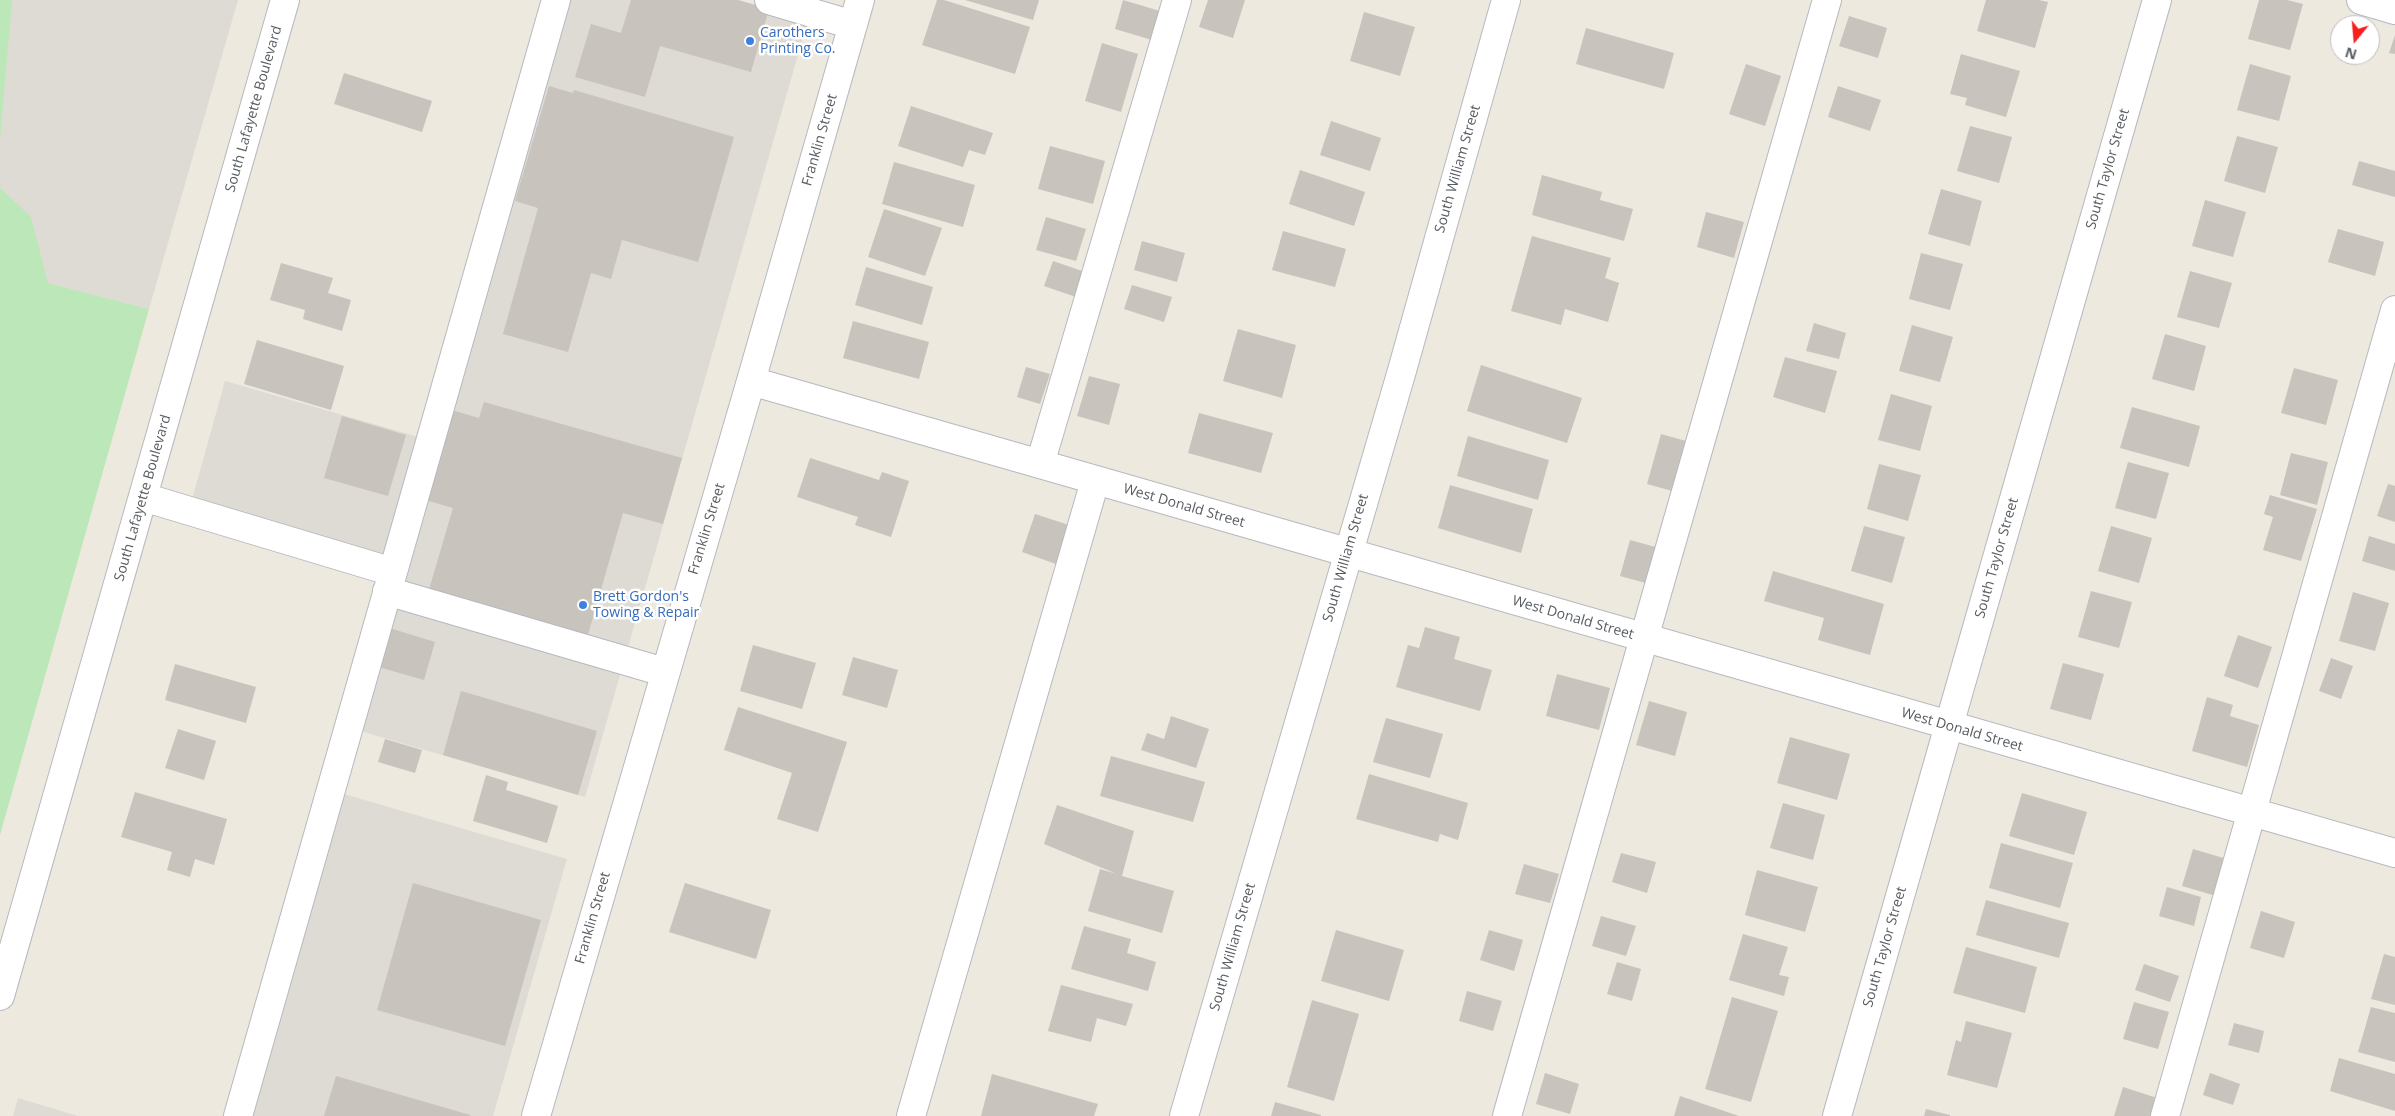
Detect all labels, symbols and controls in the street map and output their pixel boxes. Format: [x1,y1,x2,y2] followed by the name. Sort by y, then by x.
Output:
[2330,15,2380,65] north arrow
[222,24,286,194] street label: South Lafayette Boulevard
[760,25,836,58] place label: Carothers Printing Co.
[744,35,756,47] marker: Carothers Printing Co.
[2343,43,2359,65] text: N
[799,92,841,188] street label: Franklin Street
[1432,103,1484,235] street label: South William Street
[2083,107,2133,231] street label: South Taylor Street
[111,413,175,583] street label: South Lafayette Boulevard
[685,481,729,577] street label: Franklin Street
[1121,481,1247,531] street label: West Donald Street
[1320,492,1372,624] street label: South William Street
[1972,496,2022,620] street label: South Taylor Street
[593,589,699,622] place label: Brett Gordon's Towing & Repair
[1510,593,1636,643] street label: West Donald Street
[577,599,589,611] marker: Brett Gordon's Towing & Repair
[1899,705,2025,755] street label: West Donald Street
[572,870,614,966] street label: Franklin Street
[1207,881,1259,1013] street label: South William Street
[1860,885,1910,1009] street label: South Taylor Street

